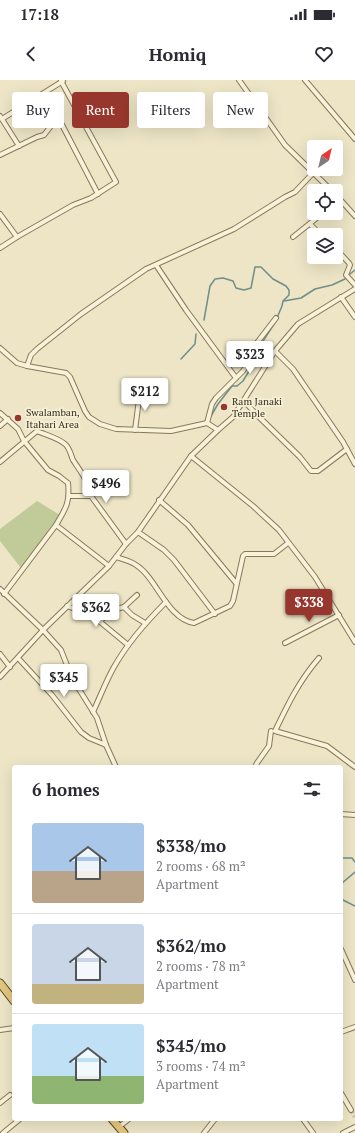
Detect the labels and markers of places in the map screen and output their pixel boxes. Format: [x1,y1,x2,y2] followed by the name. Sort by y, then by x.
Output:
[226,341,274,375] pin: $323
[121,378,169,412] pin: $212
[232,395,282,420] place label: Ram Janaki Temple
[219,402,229,412] marker: Ram Janaki Temple
[26,406,80,431] place label: Swalamban, Itahari Area
[13,413,23,423] marker: Swalamban, Itahari Area
[82,470,130,504] pin: $496
[285,589,333,623] pin: $338
[72,594,120,628] pin: $362
[40,664,88,698] pin: $345

